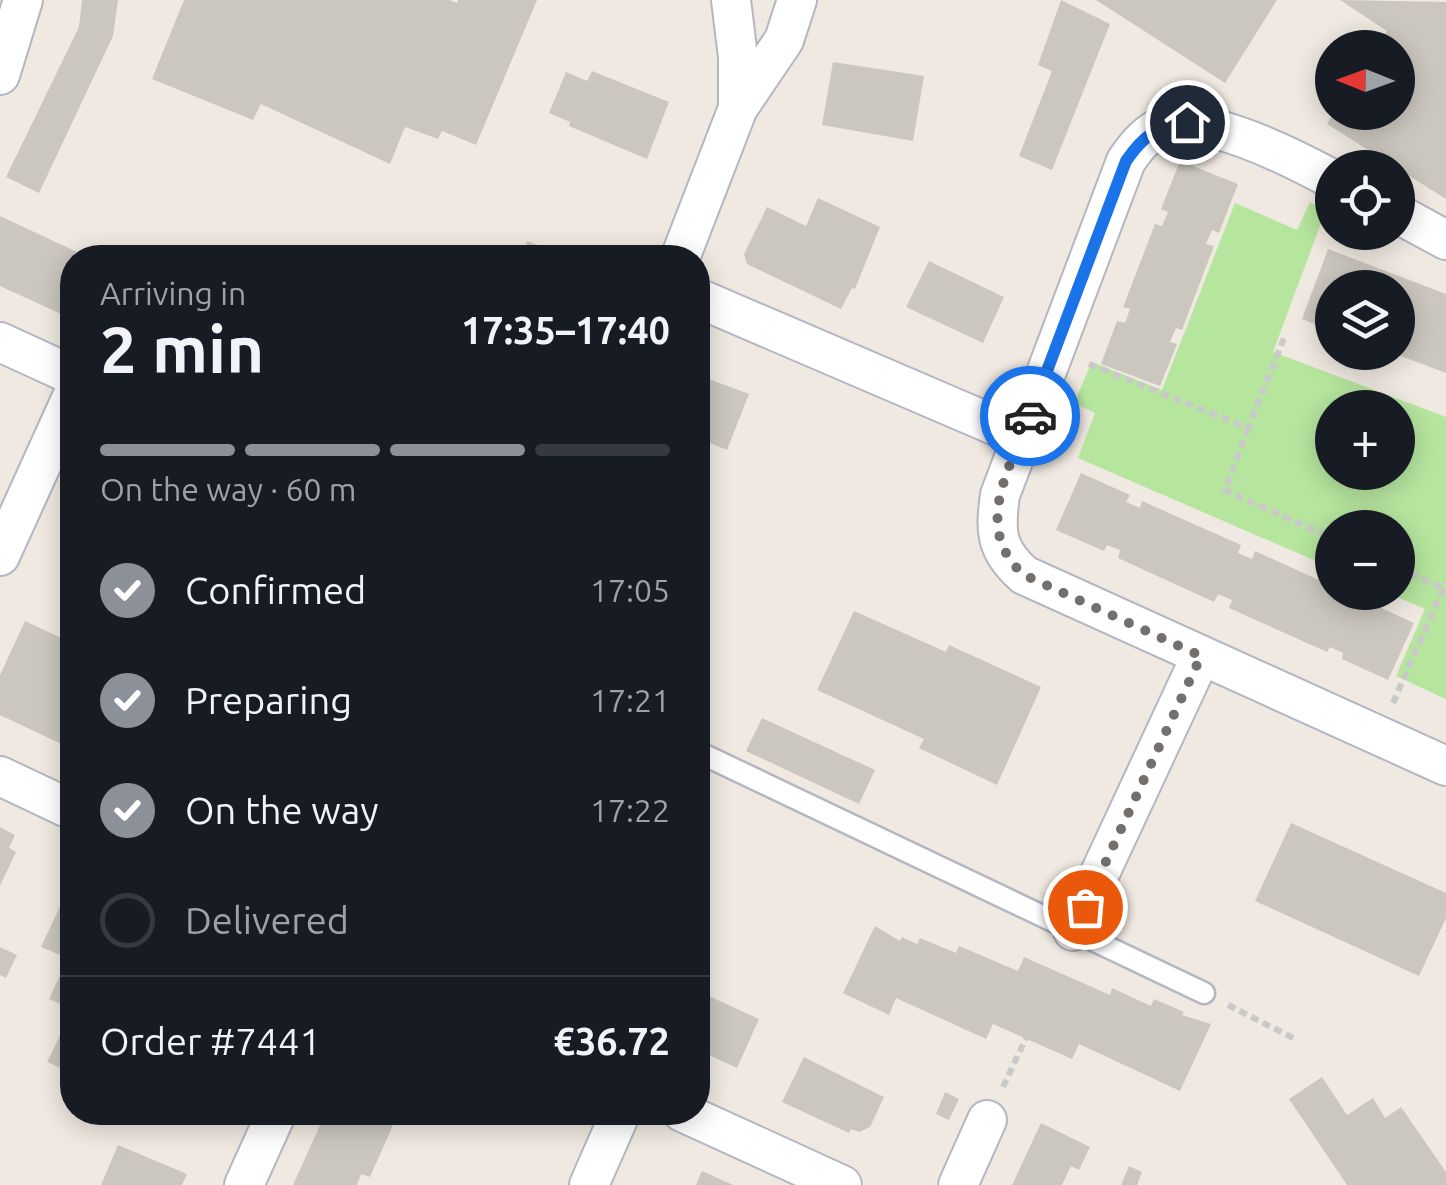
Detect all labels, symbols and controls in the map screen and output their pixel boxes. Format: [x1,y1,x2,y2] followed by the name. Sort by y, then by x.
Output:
[1315,30,1415,130] north arrow
[1315,30,1415,610] map controls
[1145,80,1230,165] pin
[1160,95,1215,150] icon: home
[1315,150,1415,250] button: locate
[1315,270,1415,370] button: layers
[100,275,246,311] text: Arriving in
[461,309,670,351] text: 17:35–17:40
[100,312,264,385] text: 2 min
[980,366,1080,466] courier
[1003,389,1058,444] icon: car
[1315,390,1415,490] button: +
[100,471,356,507] text: On the way · 60 m
[1315,510,1415,610] button: −
[100,563,155,618] icon: check
[185,569,366,611] text: Confirmed
[590,572,670,608] text: 17:05
[100,673,155,728] icon: check
[185,679,352,721] text: Preparing
[590,682,670,718] text: 17:21
[100,783,155,838] icon: check
[185,789,378,831] text: On the way
[590,792,670,828] text: 17:22
[1043,865,1128,950] pin
[1058,880,1113,935] icon: bag
[185,899,349,941] text: Delivered
[100,1020,321,1062] text: Order #7441
[553,1020,670,1062] text: €36.72

